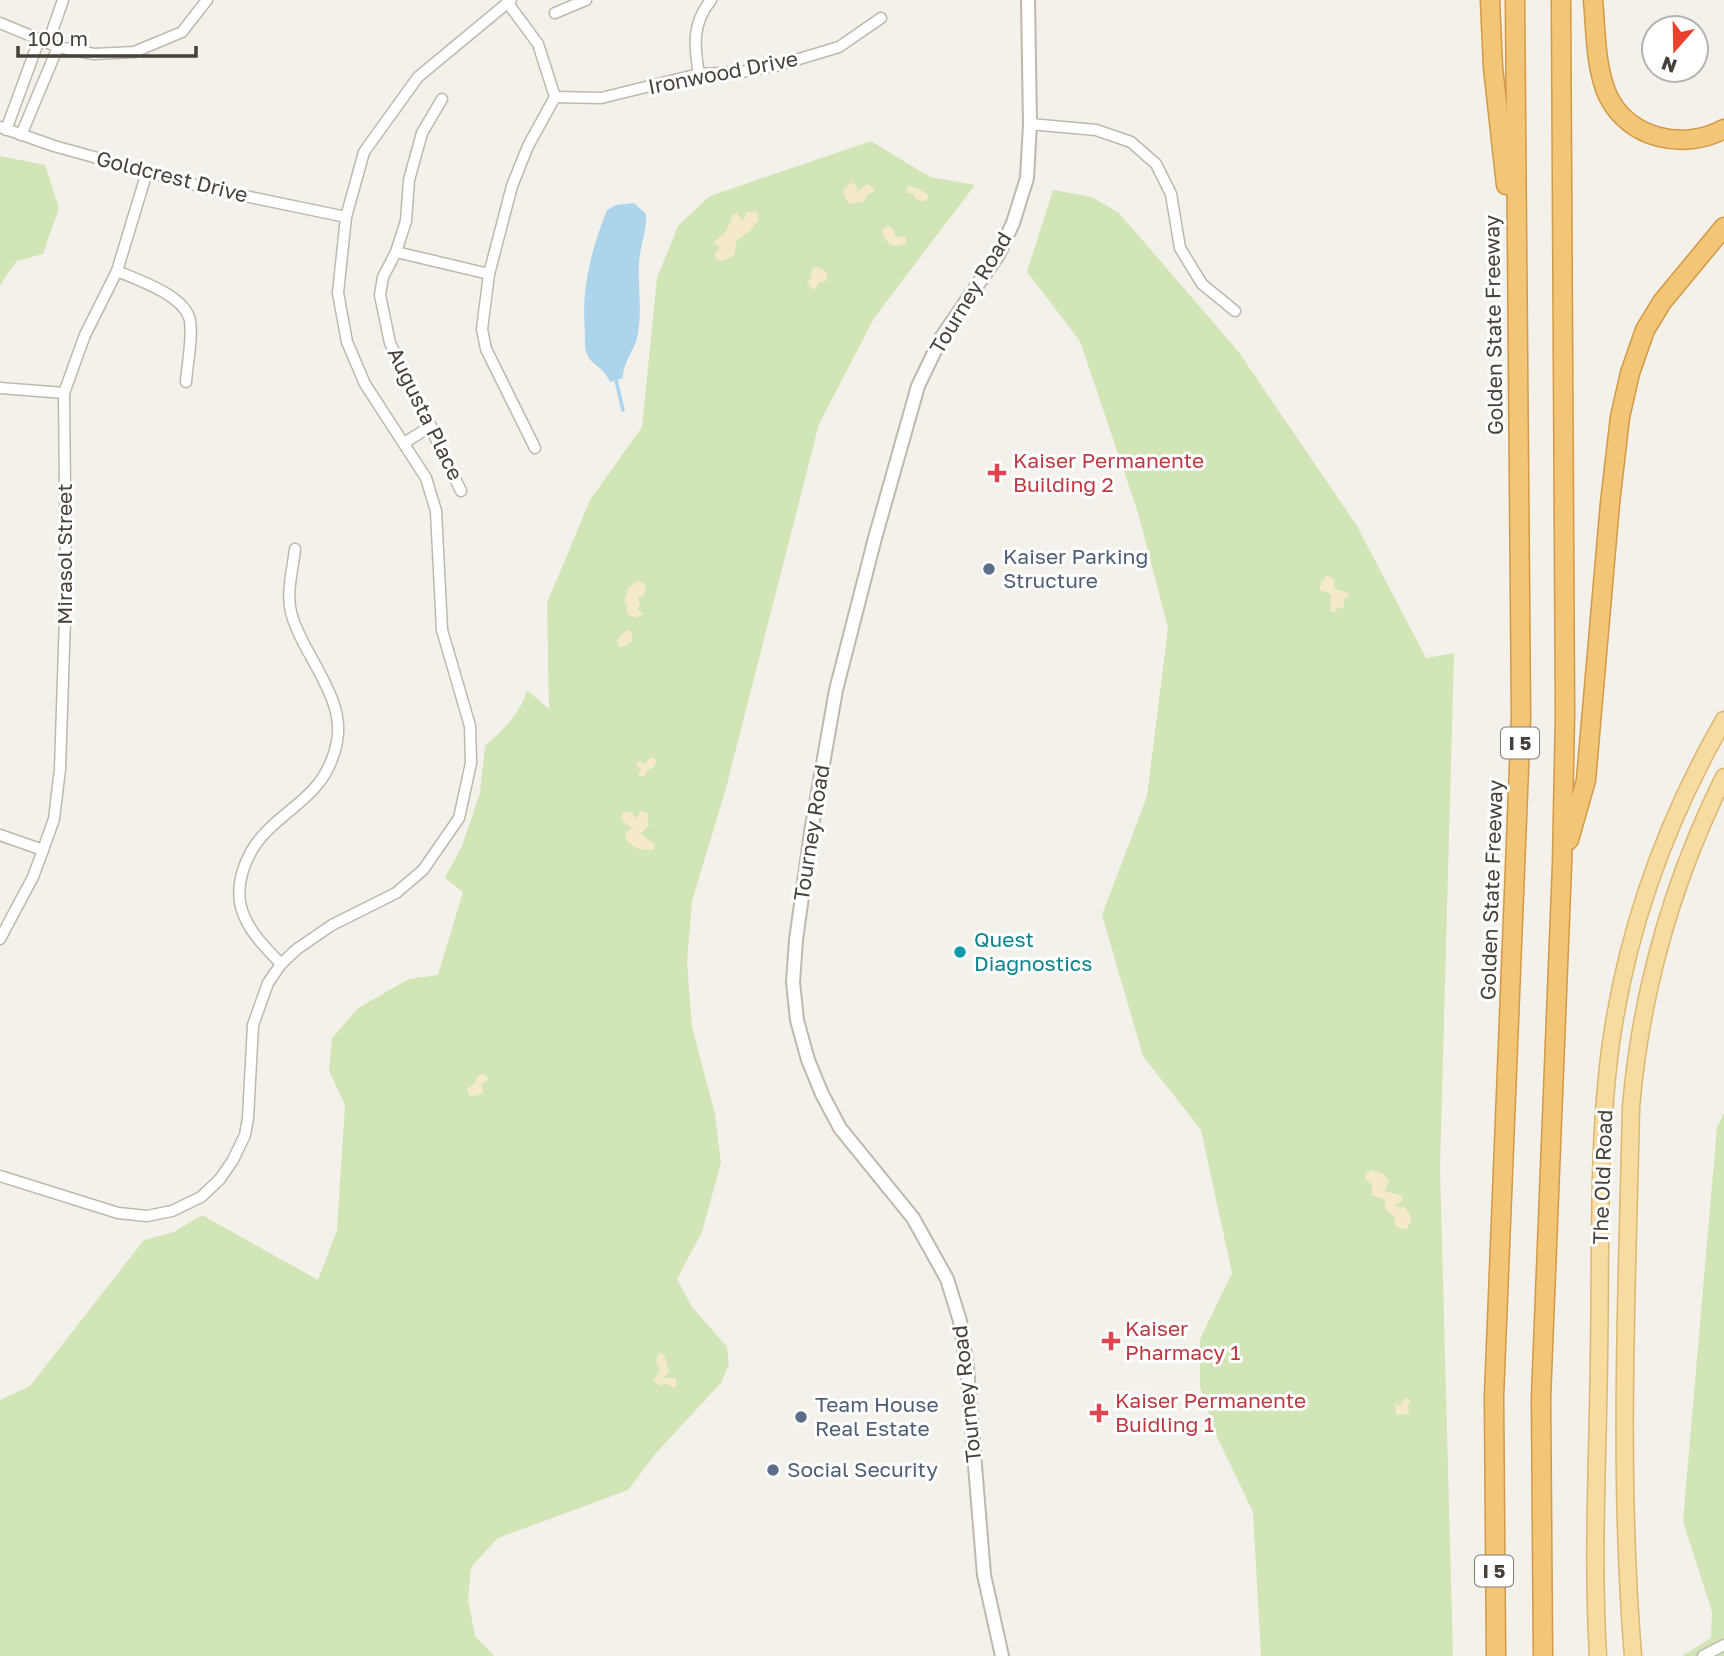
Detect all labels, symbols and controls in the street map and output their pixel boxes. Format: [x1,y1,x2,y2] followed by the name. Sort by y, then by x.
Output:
[18,14,196,58] scale bar
[1640,14,1710,84] north arrow
[28,25,88,51] text: 100 m
[646,45,800,99] street label: Ironwood Drive
[1658,52,1680,79] text: N
[94,145,251,207] street label: Goldcrest Drive
[1478,214,1508,435] street label: Golden State Freeway
[924,227,1017,358] street label: Tourney Road
[383,343,469,484] street label: Augusta Place
[1013,447,1204,497] place label: Kaiser Permanente Building 2
[987,463,1007,483] marker: Kaiser Permanente Building 2
[51,483,77,625] street label: Mirasol Street
[1003,543,1148,593] place label: Kaiser Parking Structure
[981,561,997,577] marker: Kaiser Parking Structure
[1501,728,1539,758] road number: I 5
[787,763,835,903] street label: Tourney Road
[1474,779,1508,1001] street label: Golden State Freeway
[974,926,1092,976] place label: Quest Diagnostics
[952,944,968,960] marker: Quest Diagnostics
[1587,1109,1617,1245] street label: The Old Road
[1125,1315,1240,1365] place label: Kaiser Pharmacy 1
[946,1324,986,1464] street label: Tourney Road
[1103,1333,1119,1349] marker: Kaiser Pharmacy 1
[1115,1387,1306,1437] place label: Kaiser Permanente Buidling 1
[815,1391,939,1441] place label: Team House Real Estate
[1089,1403,1109,1423] marker: Kaiser Permanente Buidling 1
[793,1409,809,1425] marker: Team House Real Estate
[787,1456,938,1482] place label: Social Security
[765,1462,781,1478] marker: Social Security
[1475,1555,1513,1586] road number: I 5

